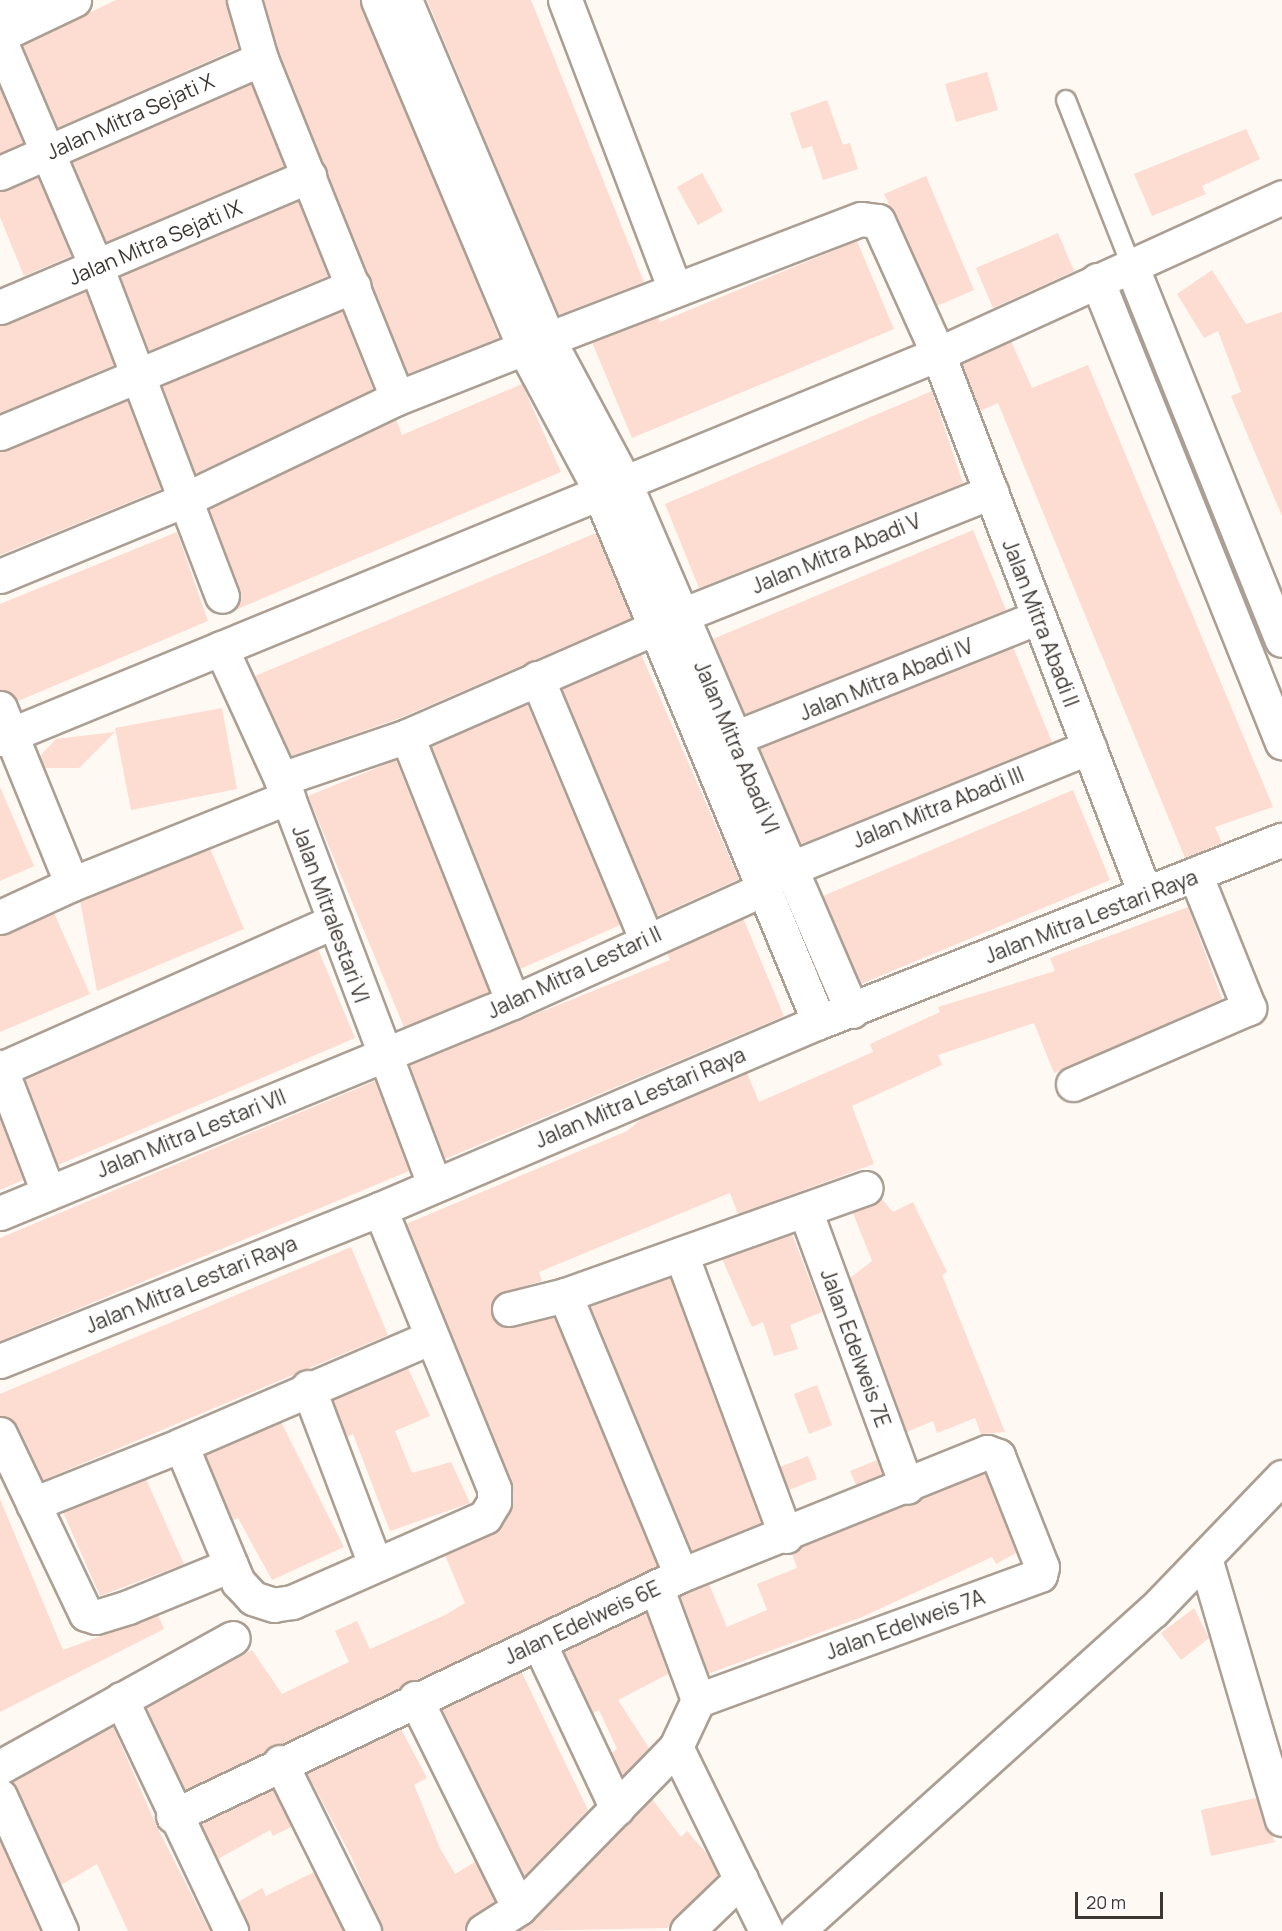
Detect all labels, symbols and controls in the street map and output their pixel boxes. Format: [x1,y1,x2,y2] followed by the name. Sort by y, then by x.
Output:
[42,68,218,164] street label: Jalan Mitra Sejati X
[65,194,245,290] street label: Jalan Mitra Sejati IX
[748,508,924,598] street label: Jalan Mitra Abadi V
[997,536,1085,710] street label: Jalan Mitra Abadi II
[795,633,977,725] street label: Jalan Mitra Abadi IV
[689,657,785,837] street label: Jalan Mitra Abadi VI
[849,761,1027,853] street label: Jalan Mitra Abadi III
[287,822,375,1006] street label: Jalan Mitralestari VI
[981,864,1201,968] street label: Jalan Mitra Lestari Raya
[483,921,665,1023] street label: Jalan Mitra Lestari II
[531,1041,749,1153] street label: Jalan Mitra Lestari Raya
[93,1084,289,1182] street label: Jalan Mitra Lestari VII
[82,1230,300,1338] street label: Jalan Mitra Lestari Raya
[816,1265,896,1431] street label: Jalan Edelweis 7E
[500,1575,664,1669] street label: Jalan Edelweis 6E
[822,1584,988,1664] street label: Jalan Edelweis 7A
[1078,1880,1166,1918] scale bar
[1086,1890,1126,1914] text: 20 m

